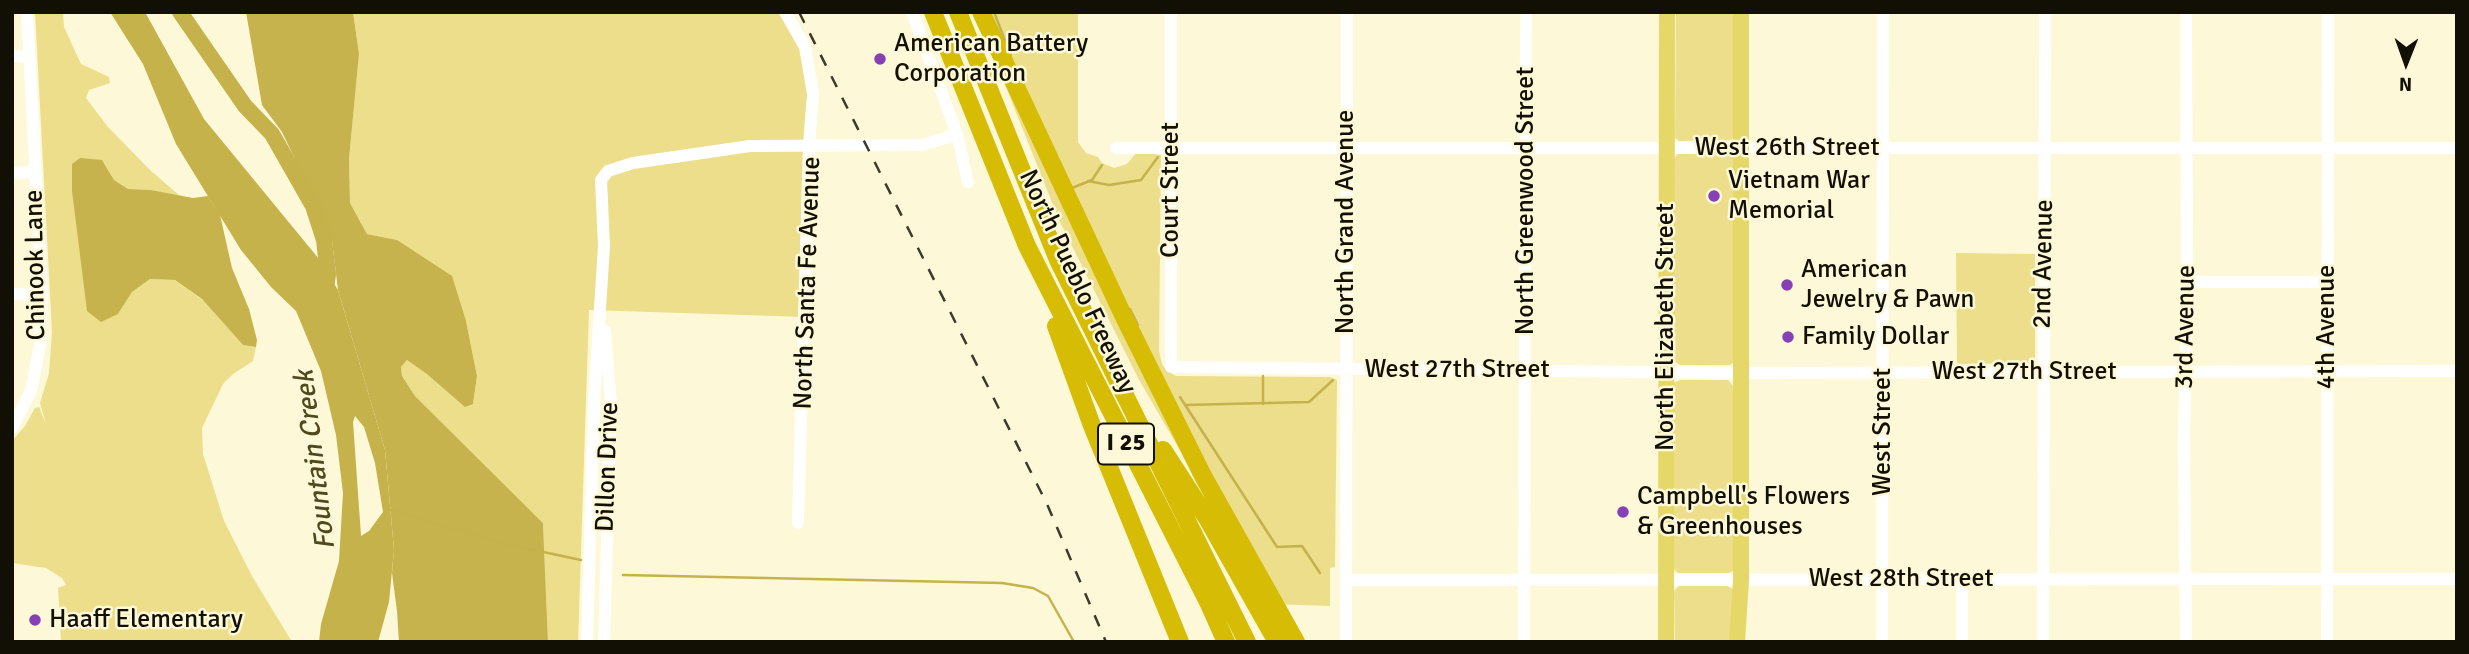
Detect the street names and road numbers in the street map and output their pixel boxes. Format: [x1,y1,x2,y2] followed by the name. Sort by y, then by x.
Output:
[1510,67,1542,335] street label: North Greenwood Street
[1330,110,1362,334] street label: North Grand Avenue
[1155,122,1187,258] street label: Court Street
[1694,132,1880,164] street label: West 26th Street
[788,156,828,410] street label: North Santa Fe Avenue
[1011,165,1143,399] street label: North Pueblo Freeway
[19,189,53,341] street label: Chinook Lane
[2027,199,2061,329] street label: 2nd Avenue
[1650,203,1682,451] street label: North Elizabeth Street
[2169,265,2203,389] street label: 3rd Avenue
[2311,265,2343,389] street label: 4th Avenue
[1364,354,1550,386] street label: West 27th Street
[1931,356,2117,388] street label: West 27th Street
[1867,368,1899,496] street label: West Street
[590,401,626,533] street label: Dillon Drive
[1098,424,1154,464] road number: I 25
[1808,563,1994,595] street label: West 28th Street

